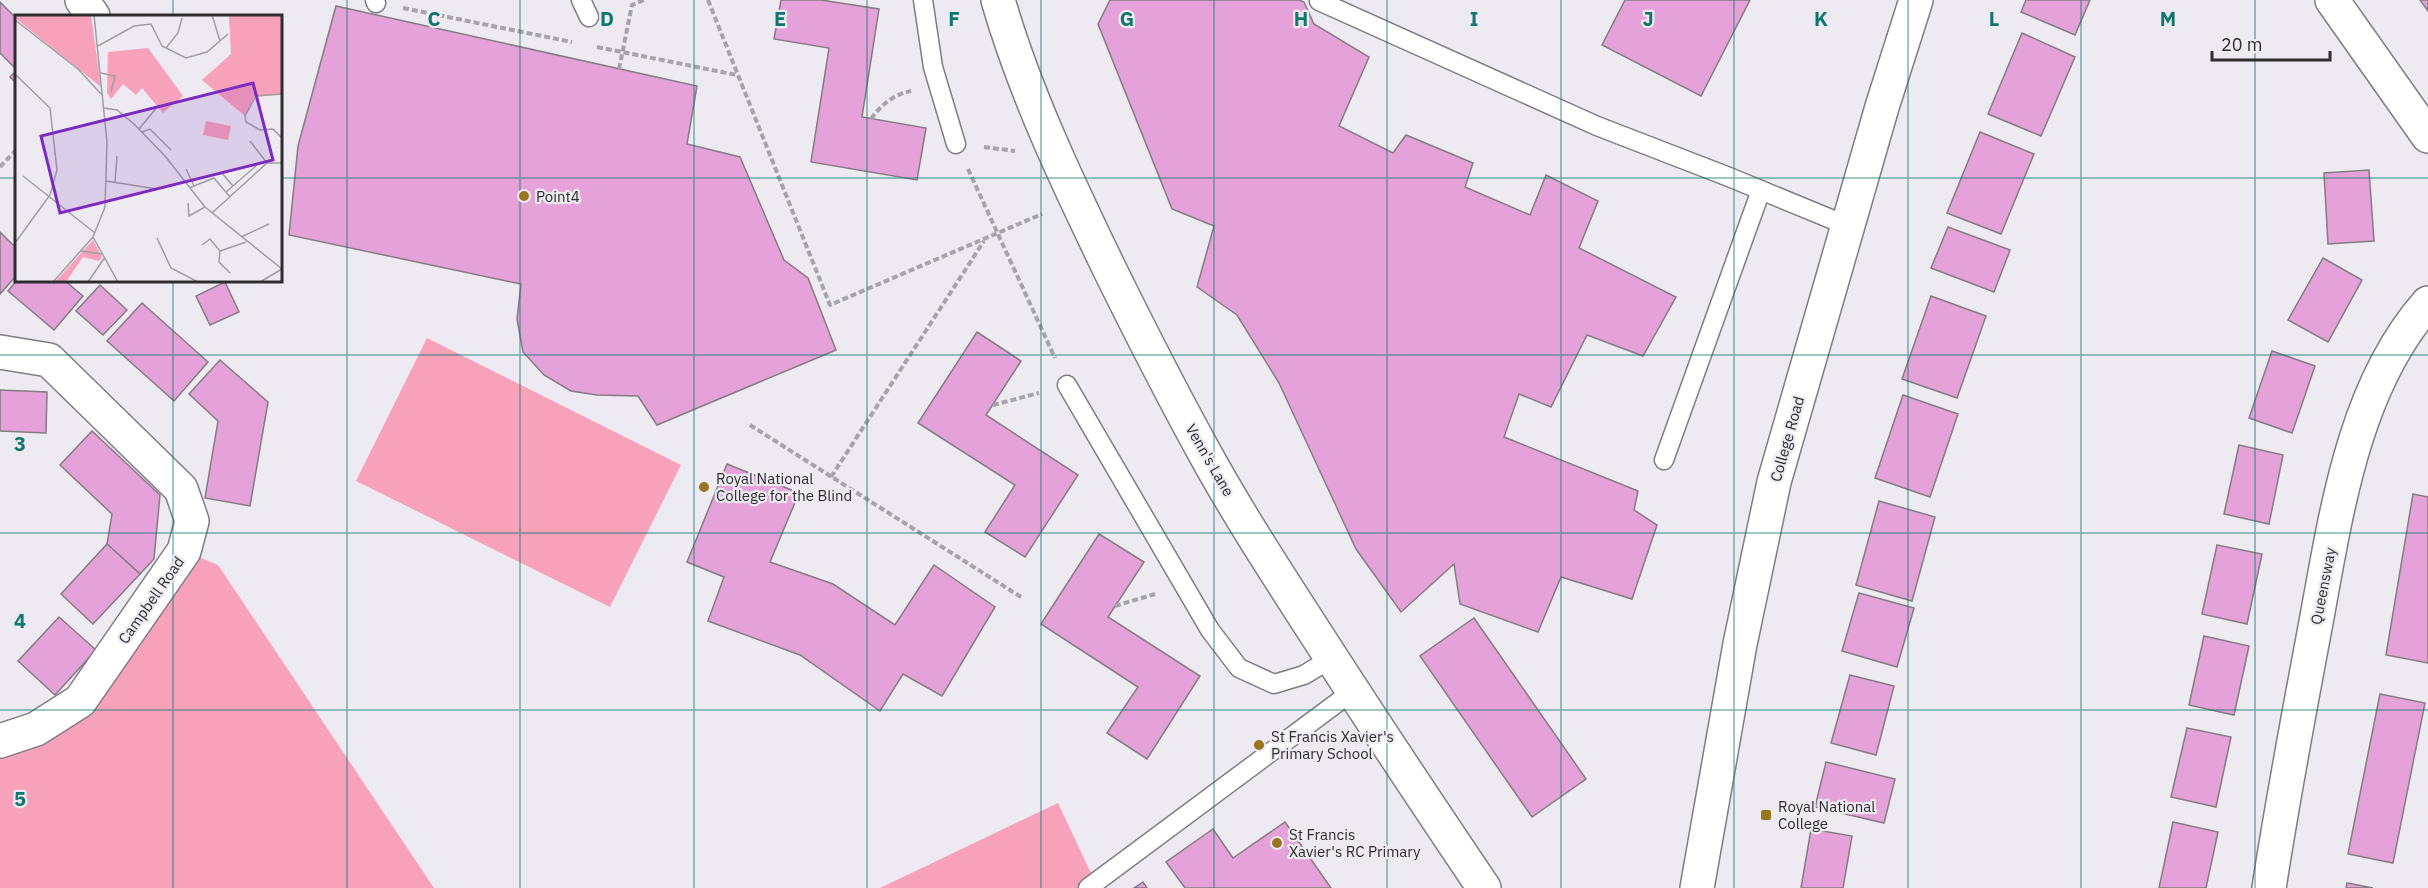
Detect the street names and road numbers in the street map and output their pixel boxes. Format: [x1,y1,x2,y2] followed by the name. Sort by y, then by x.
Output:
[1766,394,1808,484] street label: College Road
[1182,420,1238,500] street label: Venn's Lane
[2306,545,2340,626] street label: Queensway
[114,553,188,647] street label: Campbell Road

